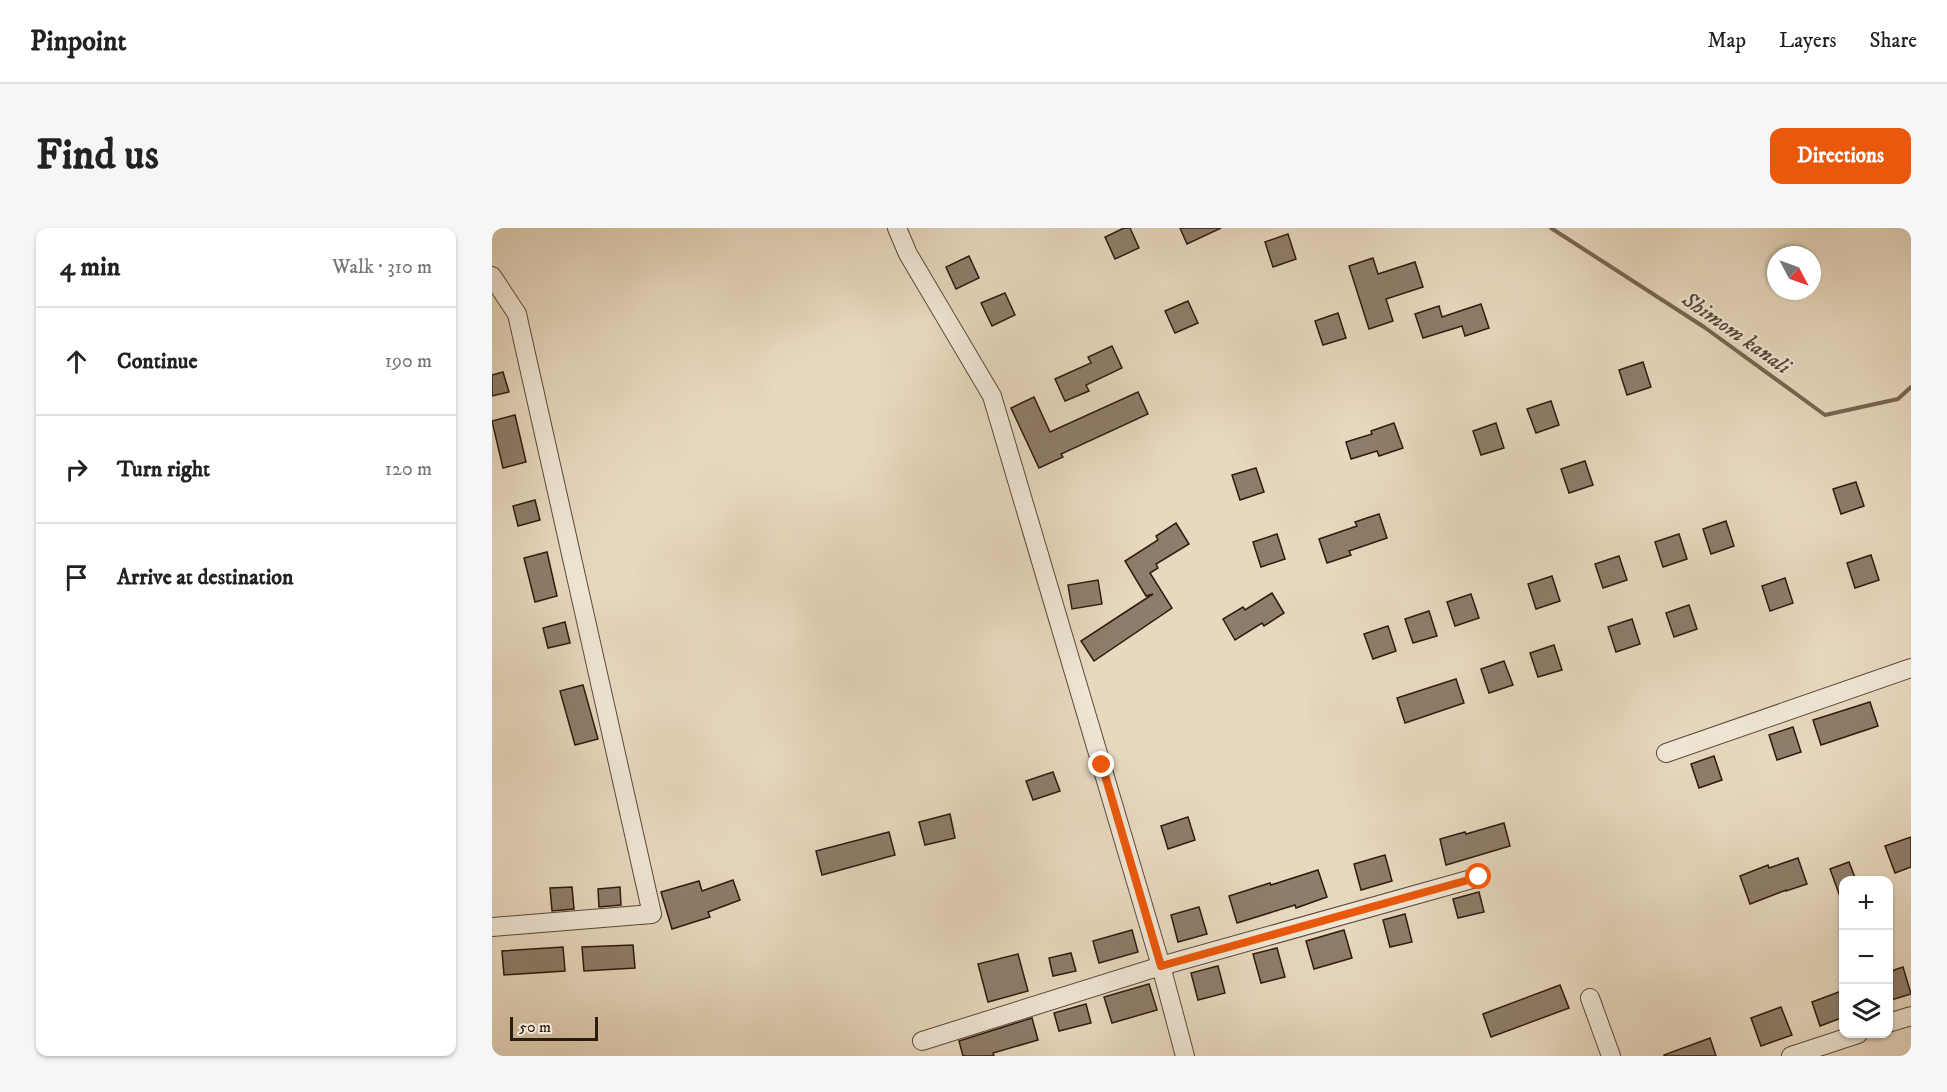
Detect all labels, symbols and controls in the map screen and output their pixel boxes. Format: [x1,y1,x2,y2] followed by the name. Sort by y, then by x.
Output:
[30,24,126,59] text: Pinpoint
[1707,28,1746,54] text: Map
[1779,28,1837,54] text: Layers
[1870,28,1917,54] text: Share
[1770,128,1911,184] button: Directions
[36,130,159,182] text: Find us
[1767,246,1821,300] north arrow
[60,251,120,284] text: 4 min
[332,255,432,280] text: Walk · 310 m
[1676,285,1797,381] water label: Shimom kanali
[60,345,93,378] icon: ahead
[117,348,198,375] text: Continue
[385,349,432,374] text: 190 m
[60,453,93,486] icon: right
[117,456,210,483] text: Turn right
[385,457,432,482] text: 120 m
[60,561,93,594] icon: arrive
[117,564,294,591] text: Arrive at destination
[1088,751,1114,777] route end
[1465,863,1491,889] route start
[1839,876,1893,1038] map controls
[1839,876,1893,930] button: +
[1839,930,1893,984] button: −
[1839,984,1893,1038] button: layers
[510,1014,598,1042] scale bar
[519,1017,551,1037] text: 50 m

